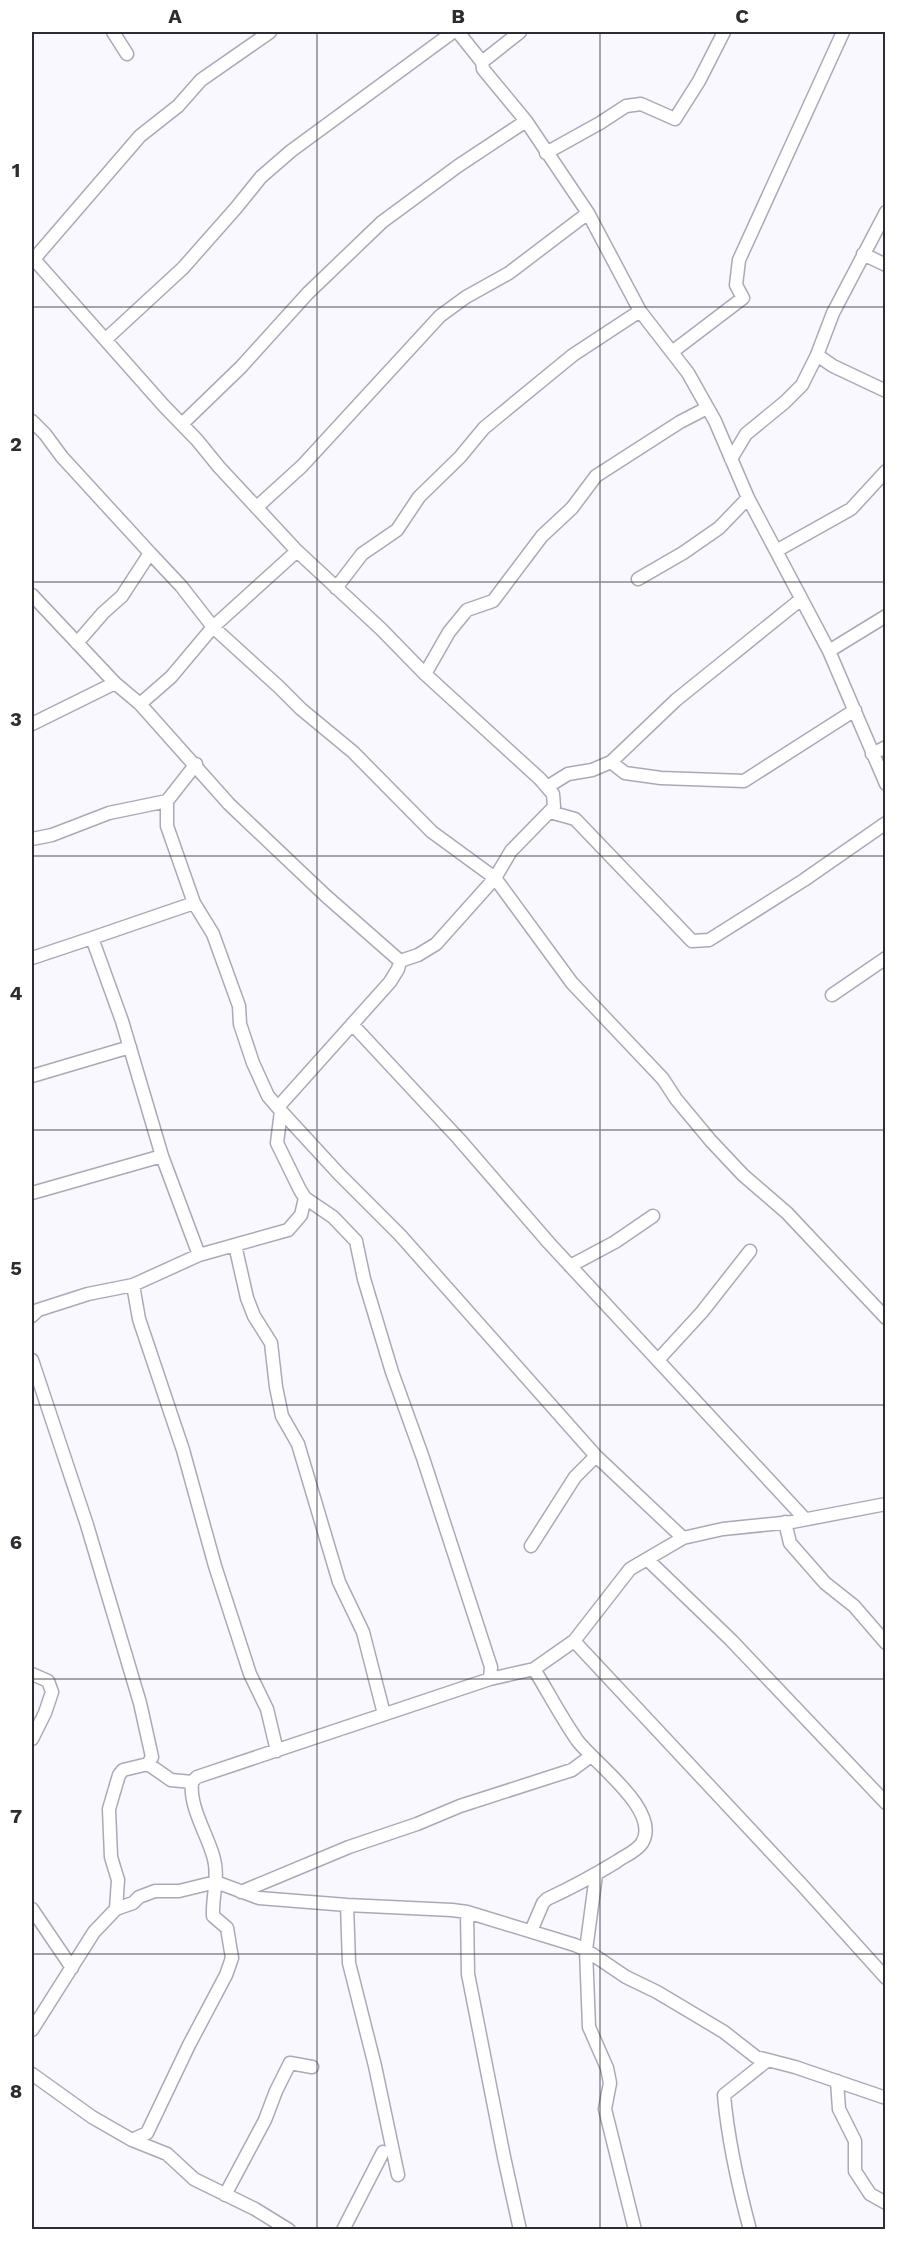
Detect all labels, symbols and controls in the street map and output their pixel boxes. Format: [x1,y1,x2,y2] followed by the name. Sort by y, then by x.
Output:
[168,4,182,28] text: A
[451,4,465,28] text: B
[735,4,749,28] text: C
[12,158,20,182] text: 1
[10,432,22,456] text: 2
[10,707,22,731] text: 3
[10,981,23,1005] text: 4
[10,1256,22,1280] text: 5
[10,1530,22,1554] text: 6
[10,1804,22,1828] text: 7
[10,2079,22,2103] text: 8

